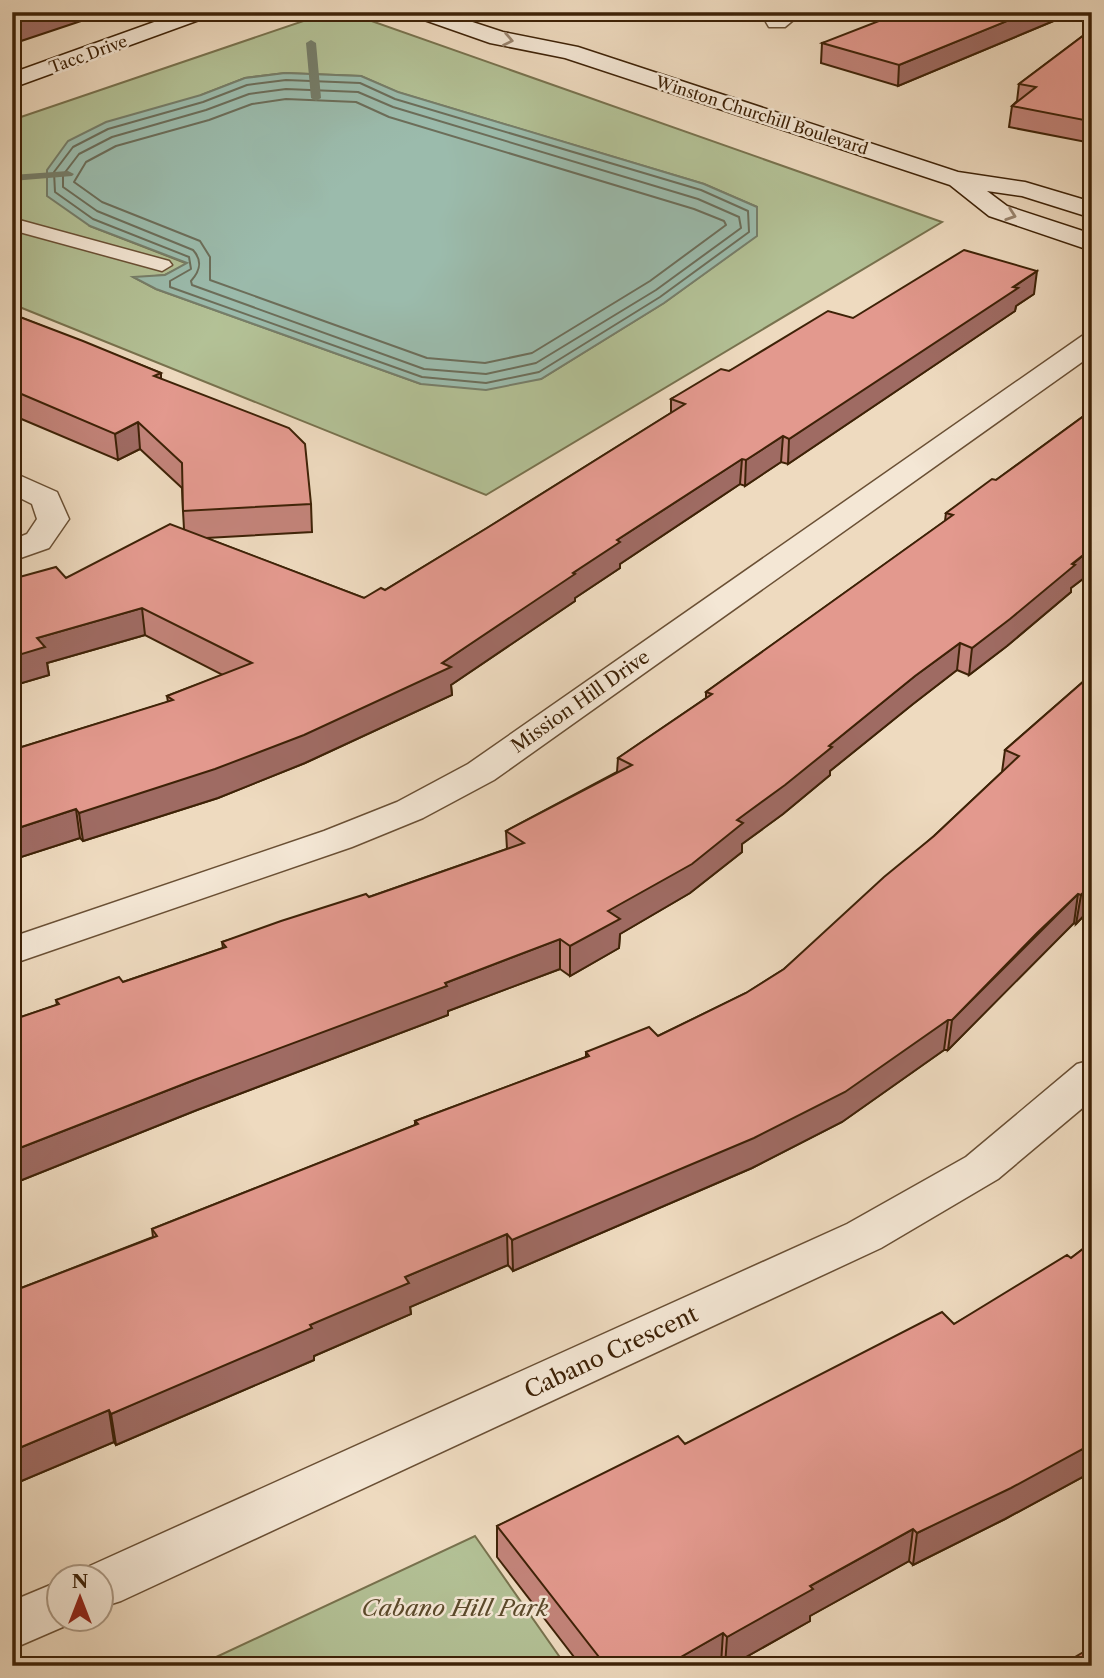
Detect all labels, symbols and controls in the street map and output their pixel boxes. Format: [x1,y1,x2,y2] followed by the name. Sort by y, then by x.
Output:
[46,31,130,77] street label: Tacc Drive
[502,32,514,47] one-way arrow
[652,71,871,159] street label: Winston Churchill Boulevard
[1005,207,1017,221] one-way arrow
[507,645,654,758] street label: Mission Hill Drive
[520,1300,702,1404] street label: Cabano Crescent
[46,1562,116,1632] north arrow
[72,1570,88,1593] text: N
[362,1594,548,1622] park label: Cabano Hill Park

